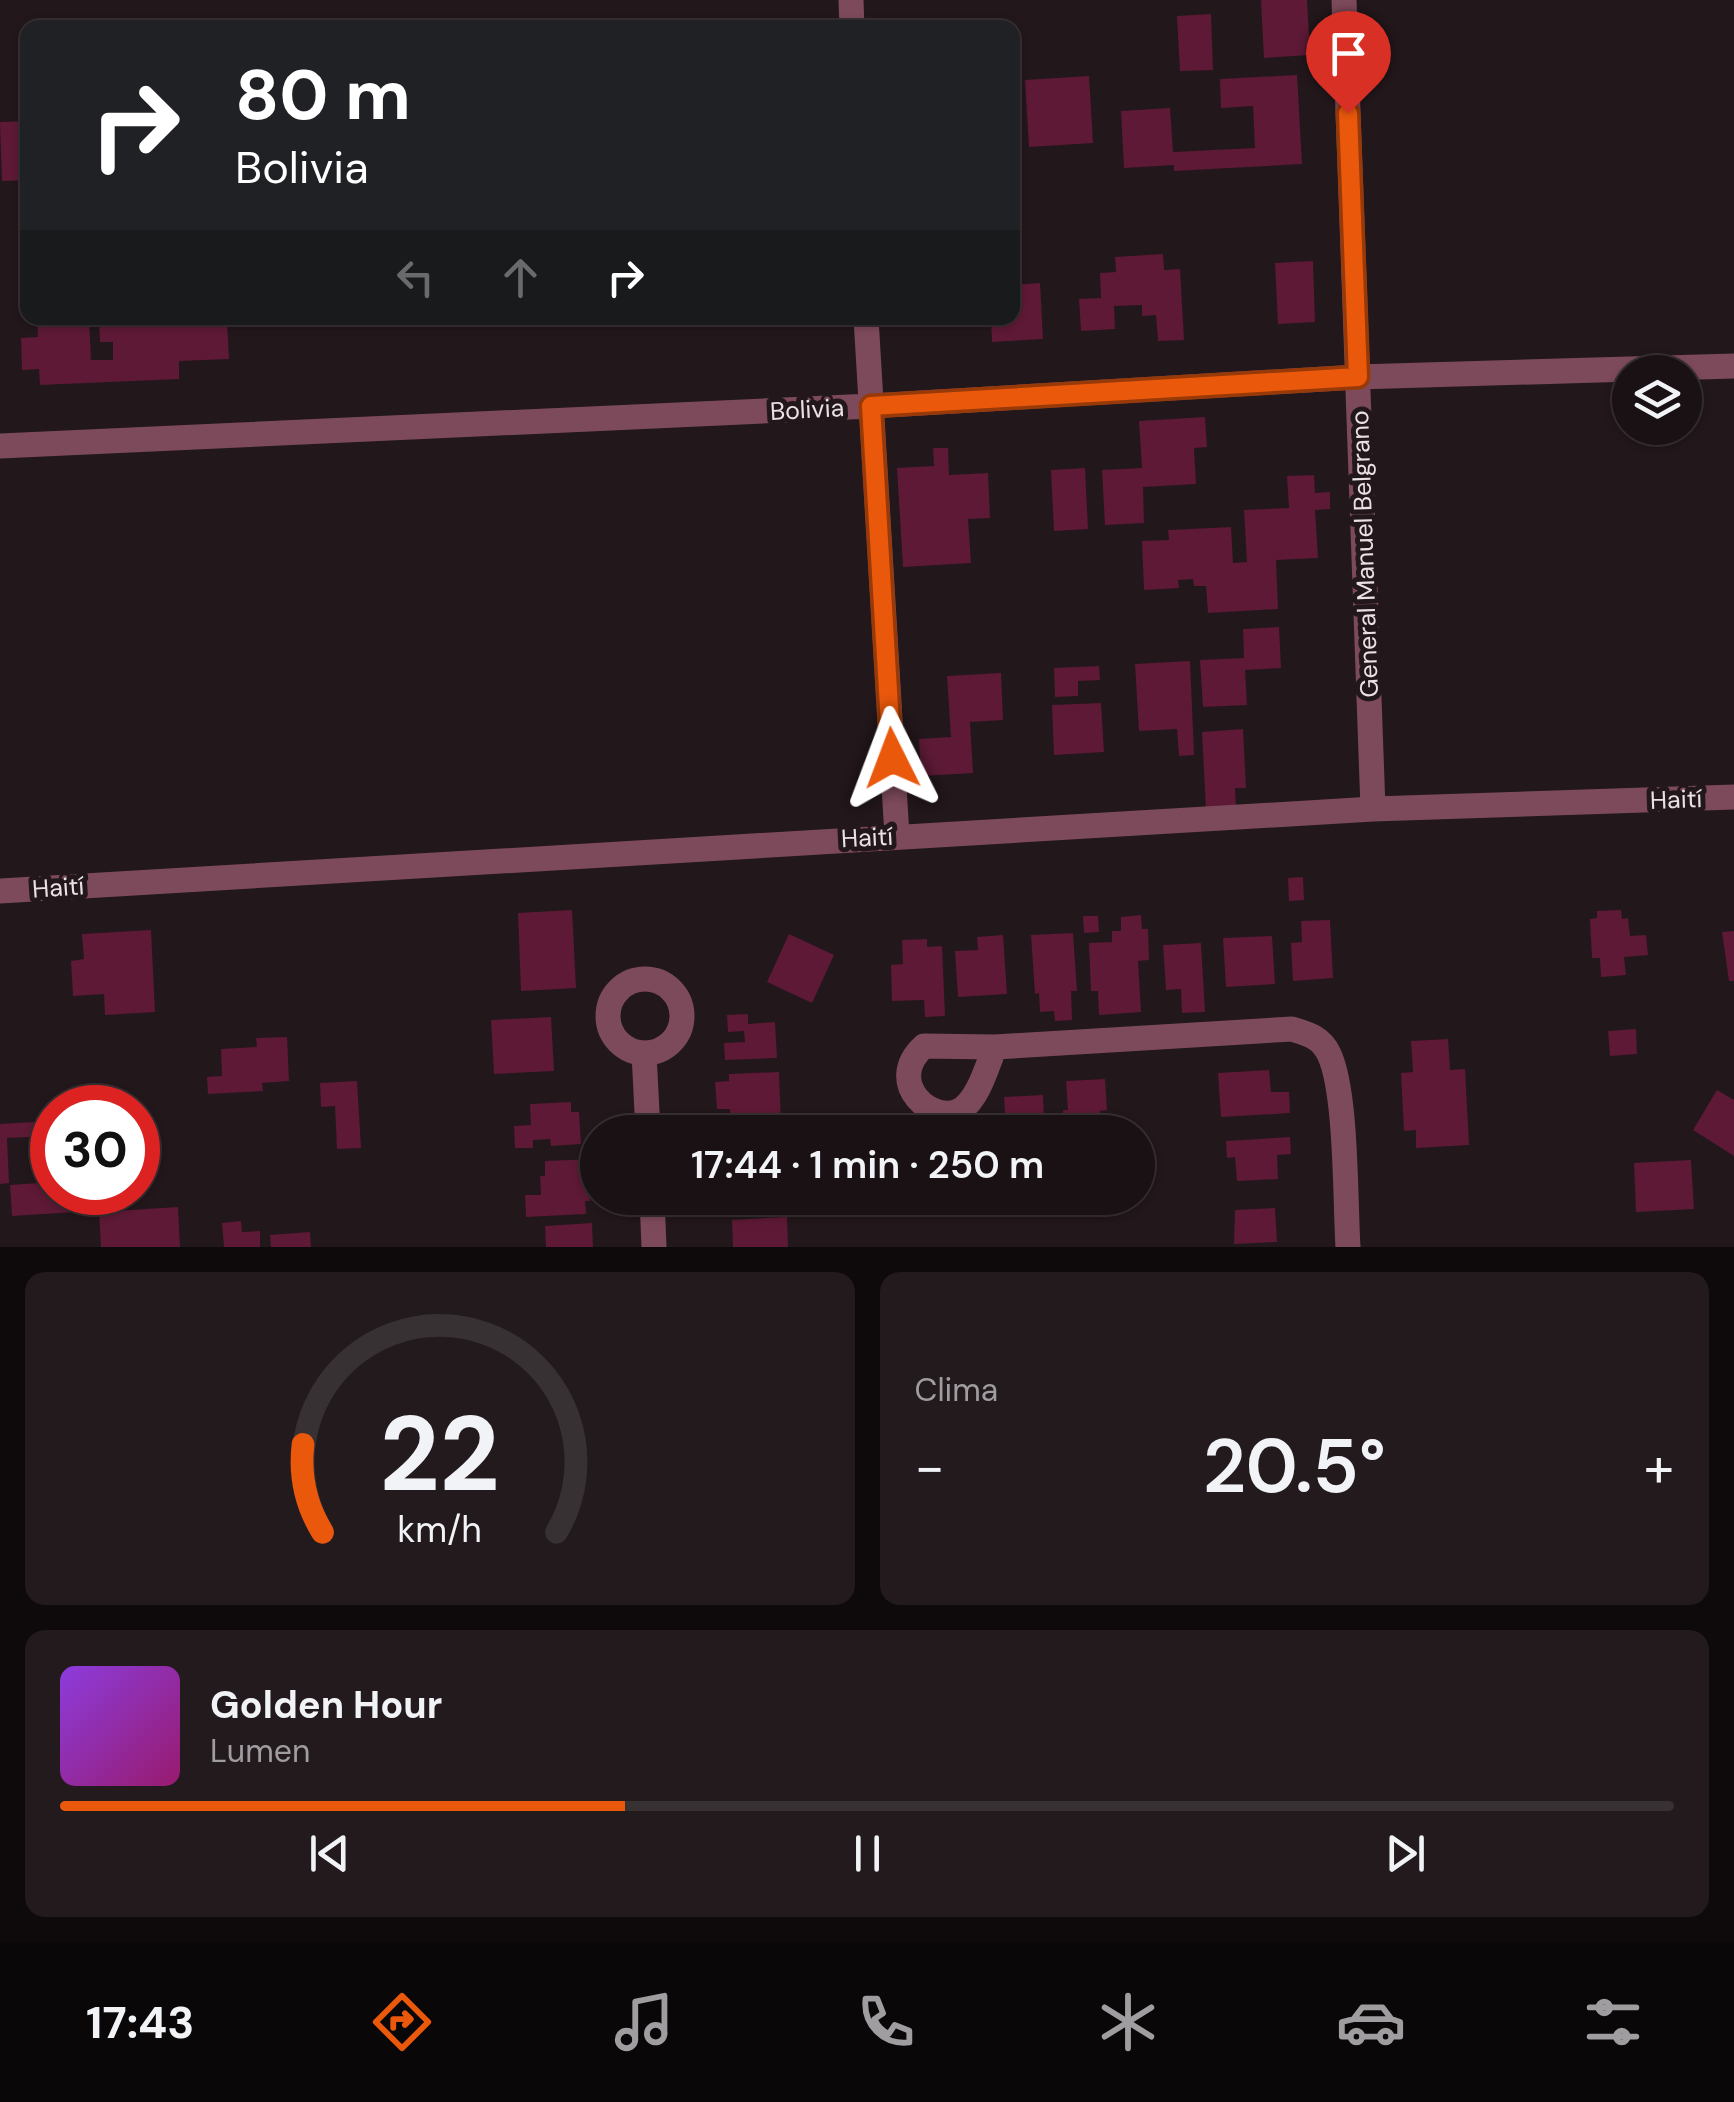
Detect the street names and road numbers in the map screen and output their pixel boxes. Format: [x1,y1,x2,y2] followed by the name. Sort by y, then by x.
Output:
[769,391,845,428] street label: Bolivia
[1343,410,1386,698] street label: General Manuel Belgrano
[1649,782,1703,817] street label: Haití
[840,820,894,855] street label: Haití
[31,869,86,906] street label: Haití

